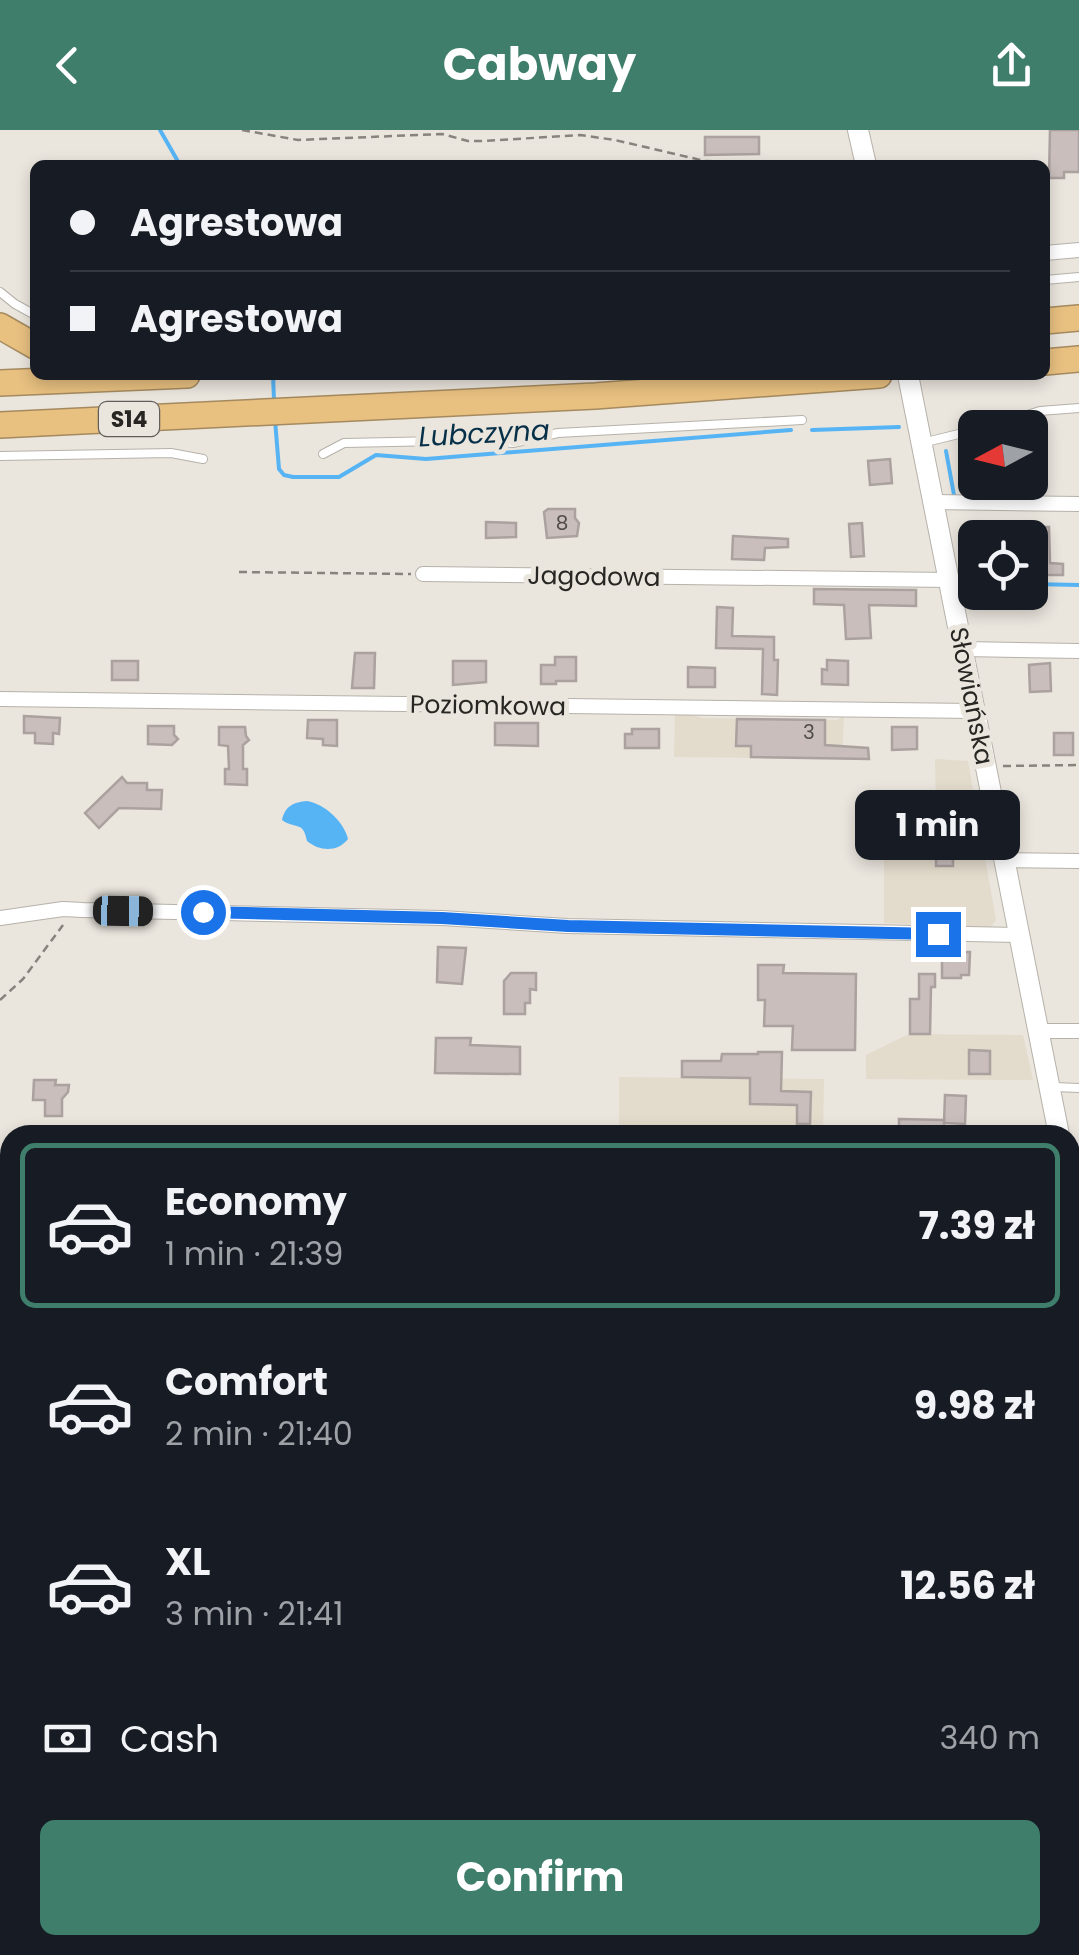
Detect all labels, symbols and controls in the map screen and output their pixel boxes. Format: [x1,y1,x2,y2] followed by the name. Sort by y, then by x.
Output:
[443,33,636,96] text: Cabway
[40,38,95,93] icon: back
[984,38,1039,93] icon: share
[130,196,343,249] text: Agrestowa
[130,292,343,345] text: Agrestowa
[99,402,159,436] road number: S14
[958,410,1048,500] north arrow
[958,410,1048,610] map controls
[417,411,551,456] water label: Lubczyna
[556,509,568,537] house number: 8
[958,520,1048,610] button: locate
[527,558,661,595] street label: Jagodowa
[941,624,1002,768] street label: Słowiańska
[410,687,566,724] street label: Poziomkowa
[803,718,815,746] house number: 3
[856,789,1020,859] callout: 1 min
[896,802,979,847] text: 1 min
[181,890,226,935] route start
[93,895,153,927] car
[916,912,961,957] route end
[165,1175,347,1228] text: Economy
[45,1181,135,1271] icon: car
[918,1199,1035,1252] text: 7.39 zł
[165,1231,343,1276] text: 1 min · 21:39
[165,1355,328,1408] text: Comfort
[45,1361,135,1451] icon: car
[914,1379,1035,1432] text: 9.98 zł
[165,1411,353,1456] text: 2 min · 21:40
[165,1535,210,1588] text: XL
[45,1541,135,1631] icon: car
[900,1559,1035,1612] text: 12.56 zł
[165,1591,343,1636] text: 3 min · 21:41
[40,1711,95,1766] icon: cash
[120,1712,219,1765] text: Cash
[939,1715,1040,1760] text: 340 m
[40,1820,1040,1935] button: Confirm

